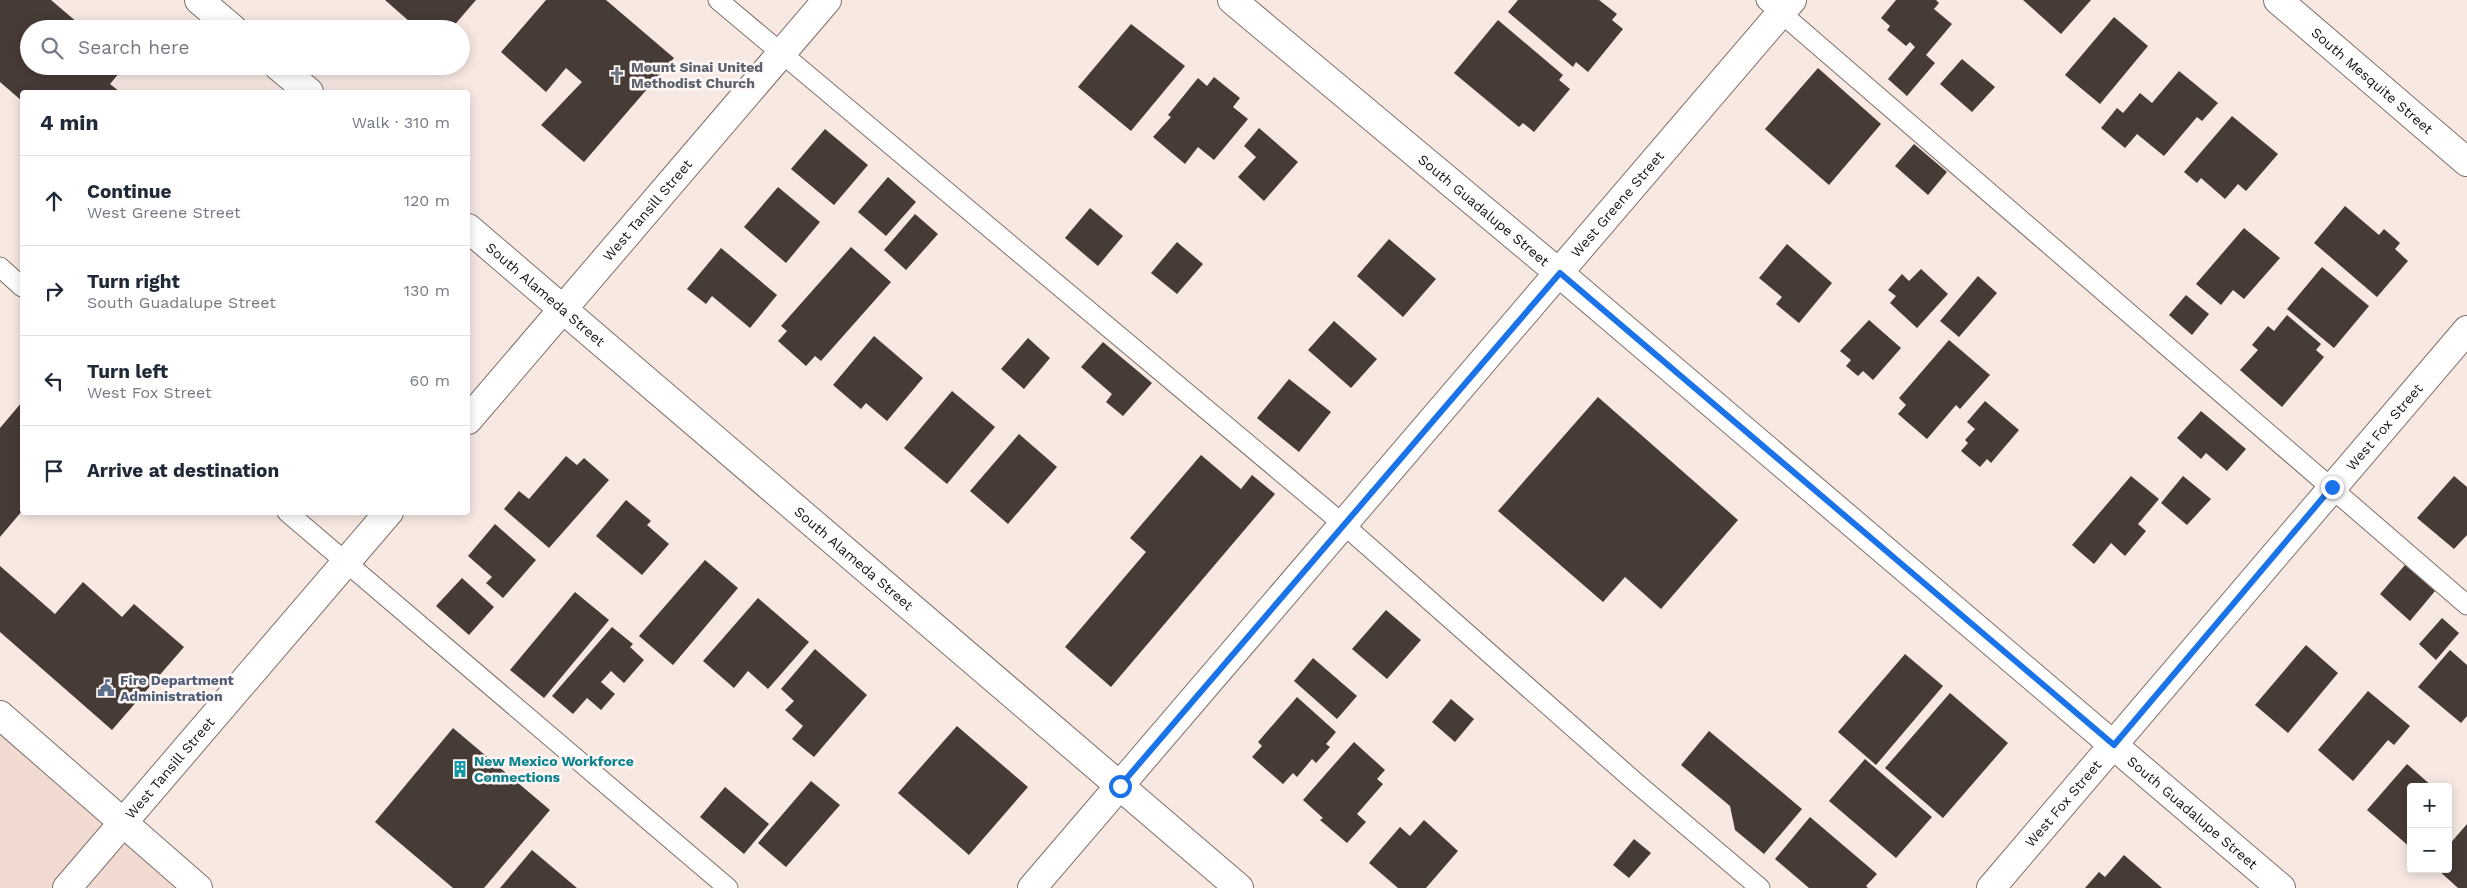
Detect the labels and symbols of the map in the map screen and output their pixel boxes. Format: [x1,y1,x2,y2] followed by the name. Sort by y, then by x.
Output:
[2308,24,2436,137] street label: South Mesquite Street
[631,59,763,91] place label: Mount Sinai United Methodist Church
[607,65,627,85] church icon: Mount Sinai United Methodist Church
[1567,148,1667,261] street label: West Greene Street
[1415,151,1553,269] street label: South Guadalupe Street
[599,156,695,264] street label: West Tansill Street
[483,239,608,350] street label: South Alameda Street
[2343,380,2426,474] street label: West Fox Street
[2321,476,2344,499] route end
[791,503,917,614] street label: South Alameda Street
[120,672,234,704] place label: Fire Department Administration
[96,678,116,698] public building icon: Fire Department Administration
[122,714,218,822] street label: West Tansill Street
[474,753,634,785] place label: New Mexico Workforce Connections
[2124,753,2261,872] street label: South Guadalupe Street
[2022,757,2105,850] street label: West Fox Street
[450,759,470,779] building icon: New Mexico Workforce Connections
[1109,775,1132,798] route start

